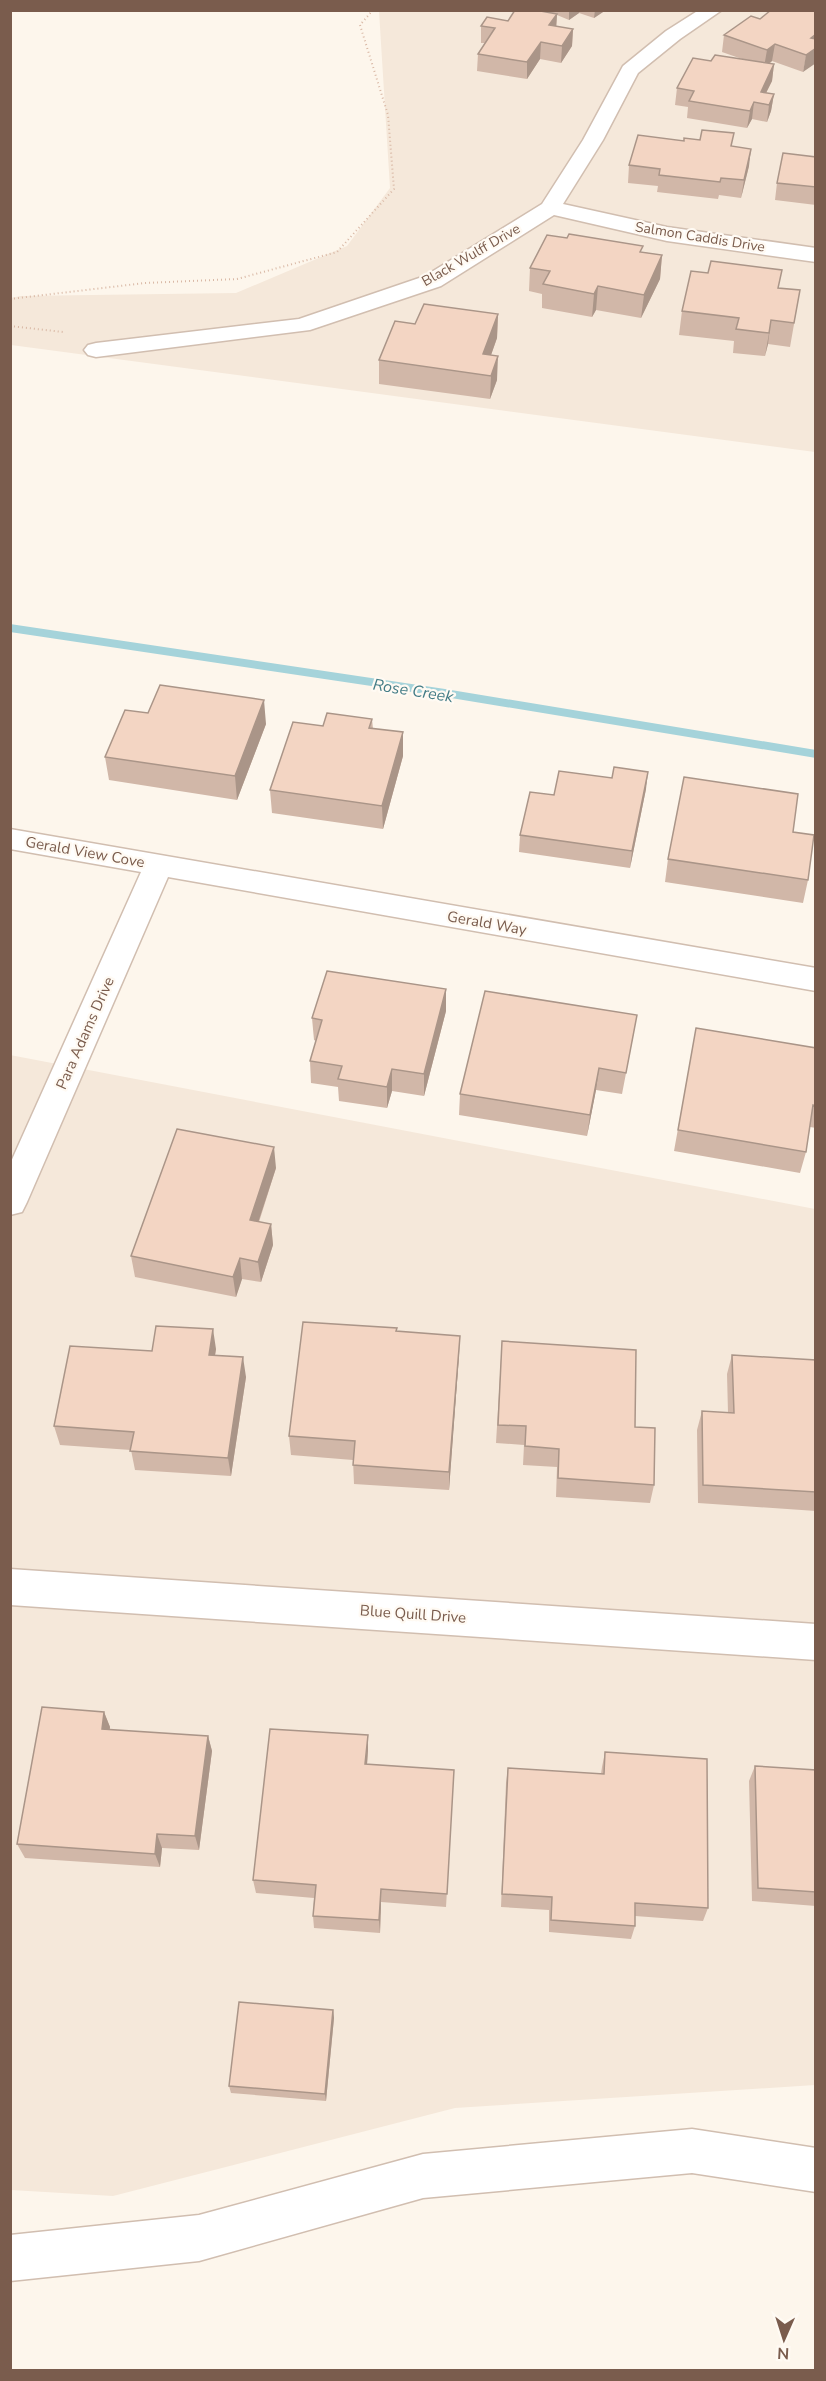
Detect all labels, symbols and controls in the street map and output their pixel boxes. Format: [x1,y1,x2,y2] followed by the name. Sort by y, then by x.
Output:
[634,217,766,257] street label: Salmon Caddis Drive
[418,219,524,291] street label: Black Wulff Drive
[371,674,456,708] water label: Rose Creek
[24,832,146,872] street label: Gerald View Cove
[446,906,529,940] street label: Gerald Way
[51,974,119,1092] street label: Para Adams Drive
[359,1600,467,1628] street label: Blue Quill Drive
[754,2309,814,2369] north arrow
[777,2342,790,2364] text: N

